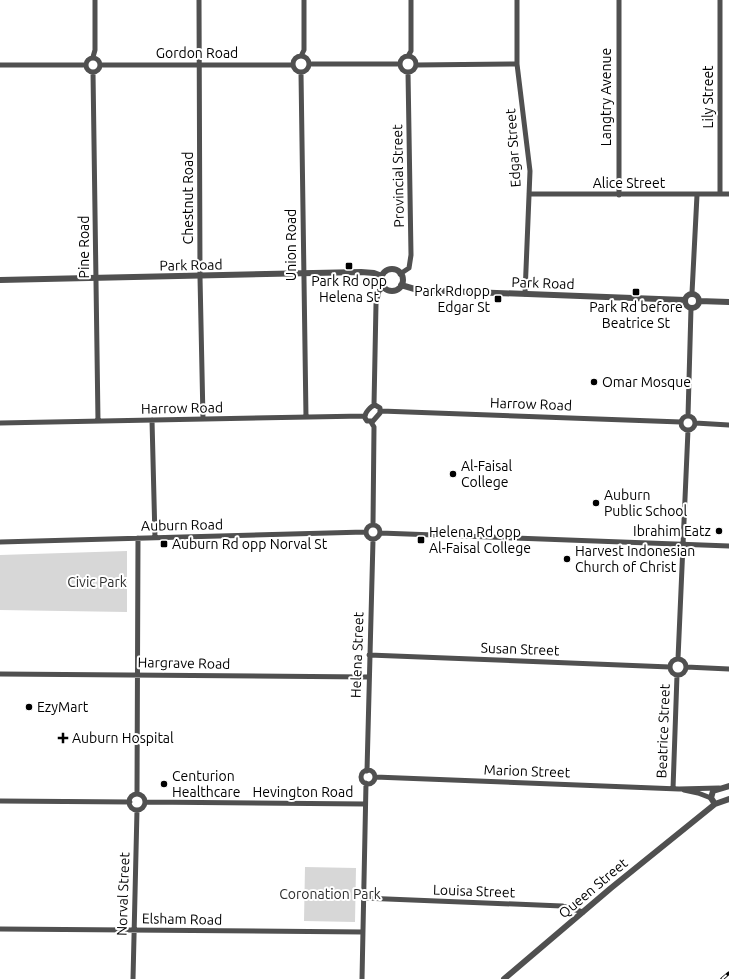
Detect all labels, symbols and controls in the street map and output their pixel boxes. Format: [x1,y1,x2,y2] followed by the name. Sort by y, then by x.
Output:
[156,45,238,61] street label: Gordon Road
[598,48,614,146] street label: Langtry Avenue
[700,65,716,129] street label: Lily Street
[502,108,524,188] street label: Edgar Street
[389,124,407,228] street label: Provincial Street
[180,152,196,244] street label: Chestnut Road
[593,175,666,191] street label: Alice Street
[283,209,299,281] street label: Union Road
[76,216,92,278] street label: Pine Road
[159,256,223,274] street label: Park Road
[344,261,354,271] marker: Park Rd opp Helena St
[311,273,387,305] place label: Park Rd opp Helena St
[511,274,575,292] street label: Park Road
[414,283,490,315] place label: Park Rd opp Edgar St
[631,287,641,297] marker: Park Rd before Beatrice St
[493,294,503,304] marker: Park Rd opp Edgar St
[589,299,683,331] place label: Park Rd before Beatrice St
[602,374,691,390] place label: Omar Mosque
[589,377,599,387] marker: Omar Mosque
[490,395,572,413] street label: Harrow Road
[141,399,223,417] street label: Harrow Road
[461,458,513,490] place label: Al-Faisal College
[448,469,458,479] marker: Al-Faisal College
[604,487,688,519] place label: Auburn Public School
[591,498,601,508] marker: Auburn Public School
[141,516,223,534] street label: Auburn Road
[633,523,711,539] place label: Ibrahim Eatz
[429,524,531,556] place label: Helena Rd opp Al-Faisal College
[714,526,724,536] marker: Ibrahim Eatz
[416,535,426,545] marker: Helena Rd opp Al-Faisal College
[172,536,328,552] place label: Auburn Rd opp Norval St
[159,539,169,549] marker: Auburn Rd opp Norval St
[575,543,695,575] place label: Harvest Indonesian Church of Christ
[562,554,572,564] marker: Harvest Indonesian Church of Christ
[67,574,127,590] park label: Civic Park
[347,611,367,698] street label: Helena Street
[480,640,560,658] street label: Susan Street
[137,654,231,672] street label: Hargrave Road
[653,683,673,779] street label: Beatrice Street
[37,699,89,715] place label: EzyMart
[24,702,34,712] marker: EzyMart
[72,730,174,746] place label: Auburn Hospital
[57,732,69,744] marker: Auburn Hospital
[483,761,571,781] street label: Marion Street
[172,768,241,800] place label: Centurion Healthcare
[159,779,169,789] marker: Centurion Healthcare
[253,784,353,800] street label: Hevington Road
[114,851,132,936] street label: Norval Street
[555,854,631,921] street label: Queen Street
[433,882,516,900] street label: Louisa Street
[279,886,381,902] park label: Coronation Park
[142,910,222,928] street label: Elsham Road

